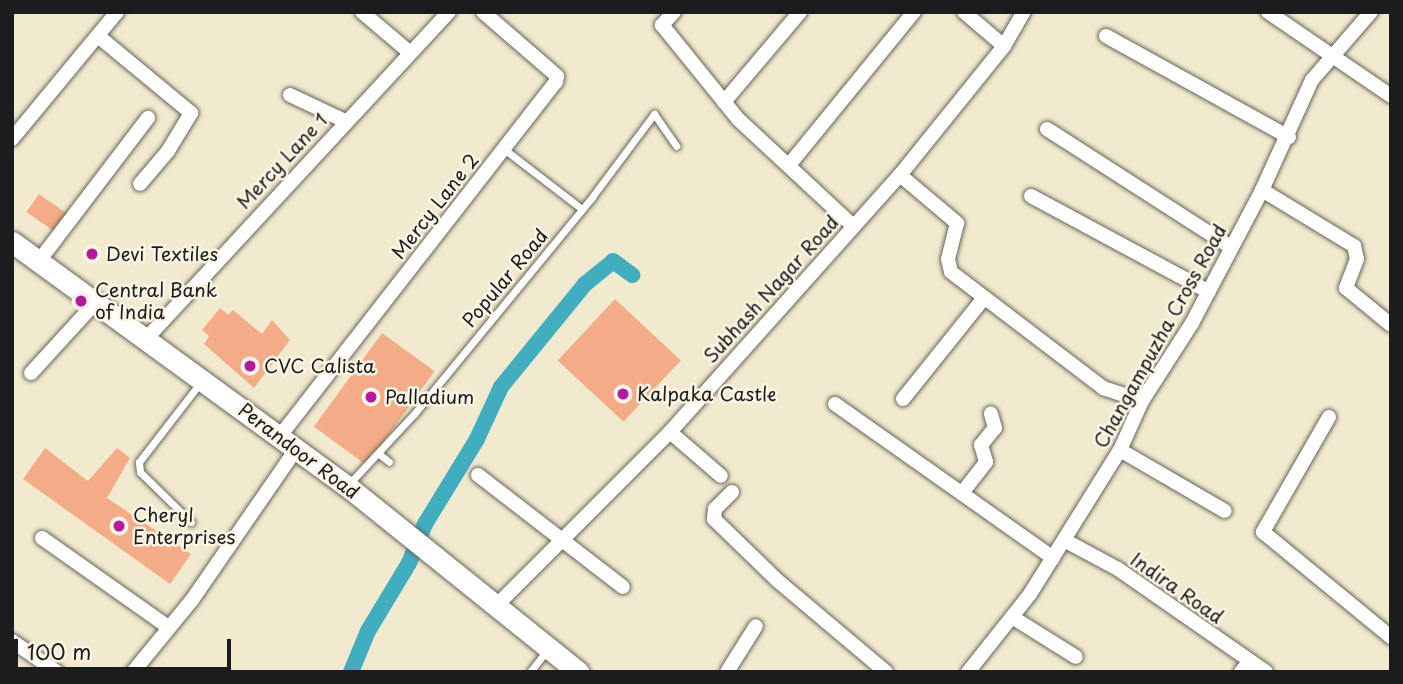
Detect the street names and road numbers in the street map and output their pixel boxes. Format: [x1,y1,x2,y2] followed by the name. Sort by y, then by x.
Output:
[232,108,332,214] street label: Mercy Lane 1
[387,149,483,263] street label: Mercy Lane 2
[698,210,844,368] street label: Subhash Nagar Road
[1089,220,1231,452] street label: Changampuzha Cross Road
[457,224,553,332] street label: Popular Road
[234,398,364,504] street label: Perandoor Road
[1127,548,1227,628] street label: Indira Road

